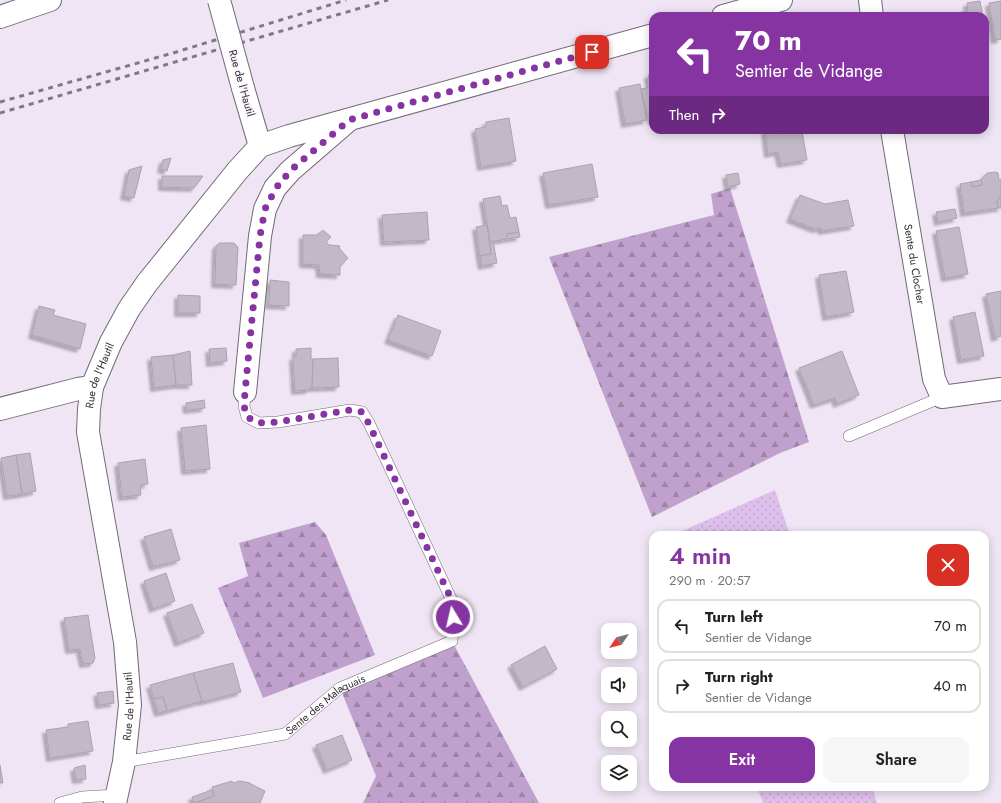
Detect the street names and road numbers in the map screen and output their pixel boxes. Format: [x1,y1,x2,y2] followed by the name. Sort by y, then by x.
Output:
[225,48,259,118] street label: Rue de l'Hautil
[900,223,929,306] street label: Sente du Clocher
[81,340,118,409] street label: Rue de l'Hautil
[282,670,368,738] street label: Sente des Malaquais
[118,671,138,741] street label: Rue de l'Hautil

